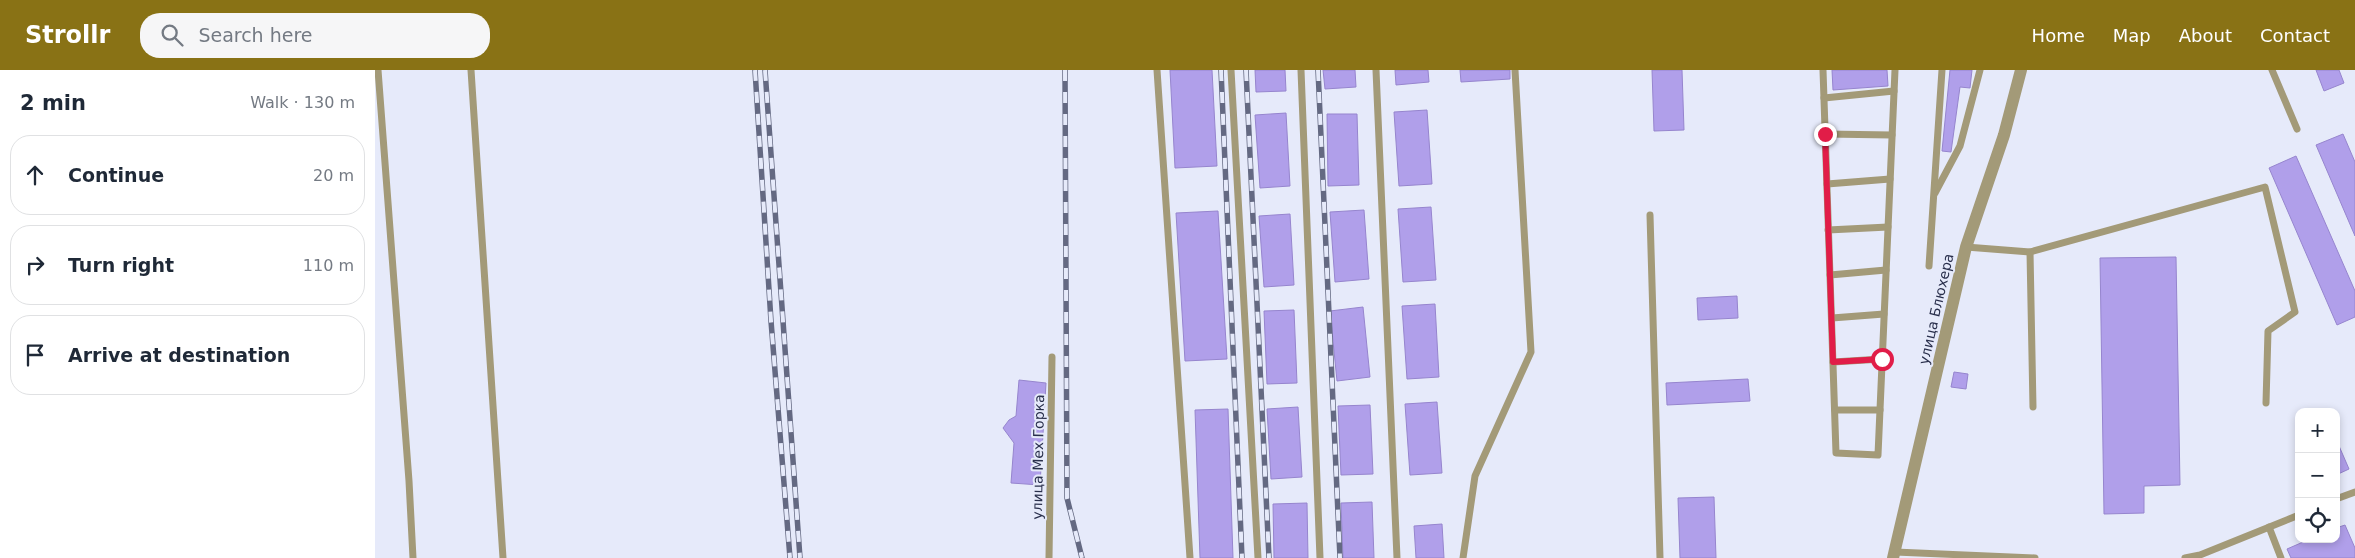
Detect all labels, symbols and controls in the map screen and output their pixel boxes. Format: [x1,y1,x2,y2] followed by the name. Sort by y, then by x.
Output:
[140,13,490,58] search box
[25,21,110,49] text: Strollr
[158,21,186,49] icon: search
[198,24,313,46] text: Search here
[2032,25,2085,46] text: Home
[2113,25,2151,46] text: Map
[2179,25,2232,46] text: About
[2260,25,2330,46] text: Contact
[20,91,86,115] text: 2 min
[250,93,355,112] text: Walk · 130 m
[1814,123,1837,146] route end
[21,161,49,189] icon: ahead
[68,164,164,186] text: Continue
[313,166,354,185] text: 20 m
[21,251,49,279] icon: right
[1915,252,1957,366] street label: улица Блюхера
[68,254,174,276] text: Turn right
[303,256,354,275] text: 110 m
[21,341,49,369] icon: arrive
[68,344,290,366] text: Arrive at destination
[1871,348,1894,371] route start
[1029,394,1047,520] street label: улица Мех Горка
[2295,408,2340,543] map controls
[2295,408,2340,453] button: +
[2295,453,2340,498] button: −
[2295,498,2340,543] button: locate

